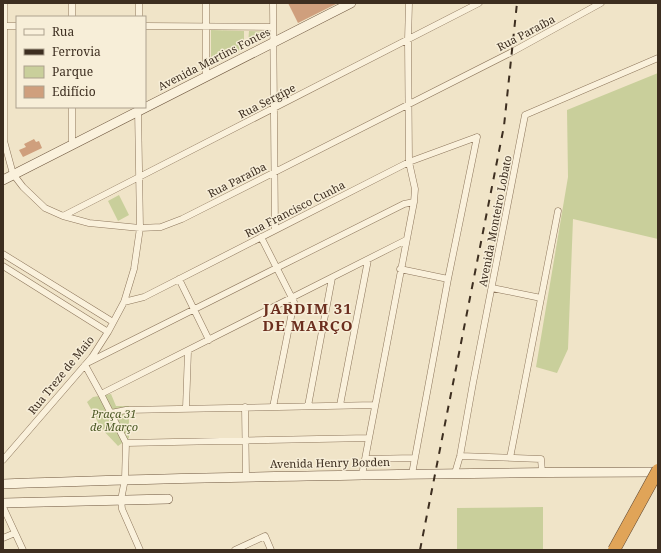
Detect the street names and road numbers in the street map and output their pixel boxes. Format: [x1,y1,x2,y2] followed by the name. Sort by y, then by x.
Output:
[494,11,557,54] street label: Rua Paraíba
[155,24,272,93] street label: Avenida Martins Fontes
[236,80,298,121] street label: Rua Sergípe
[474,154,515,288] street label: Avenida Monteiro Lobato
[205,158,269,201] street label: Rua Paraíba
[242,177,347,240] street label: Rua Francisco Cunha
[24,332,97,417] street label: Rua Treze de Maio
[270,454,390,471] street label: Avenida Henry Borden

